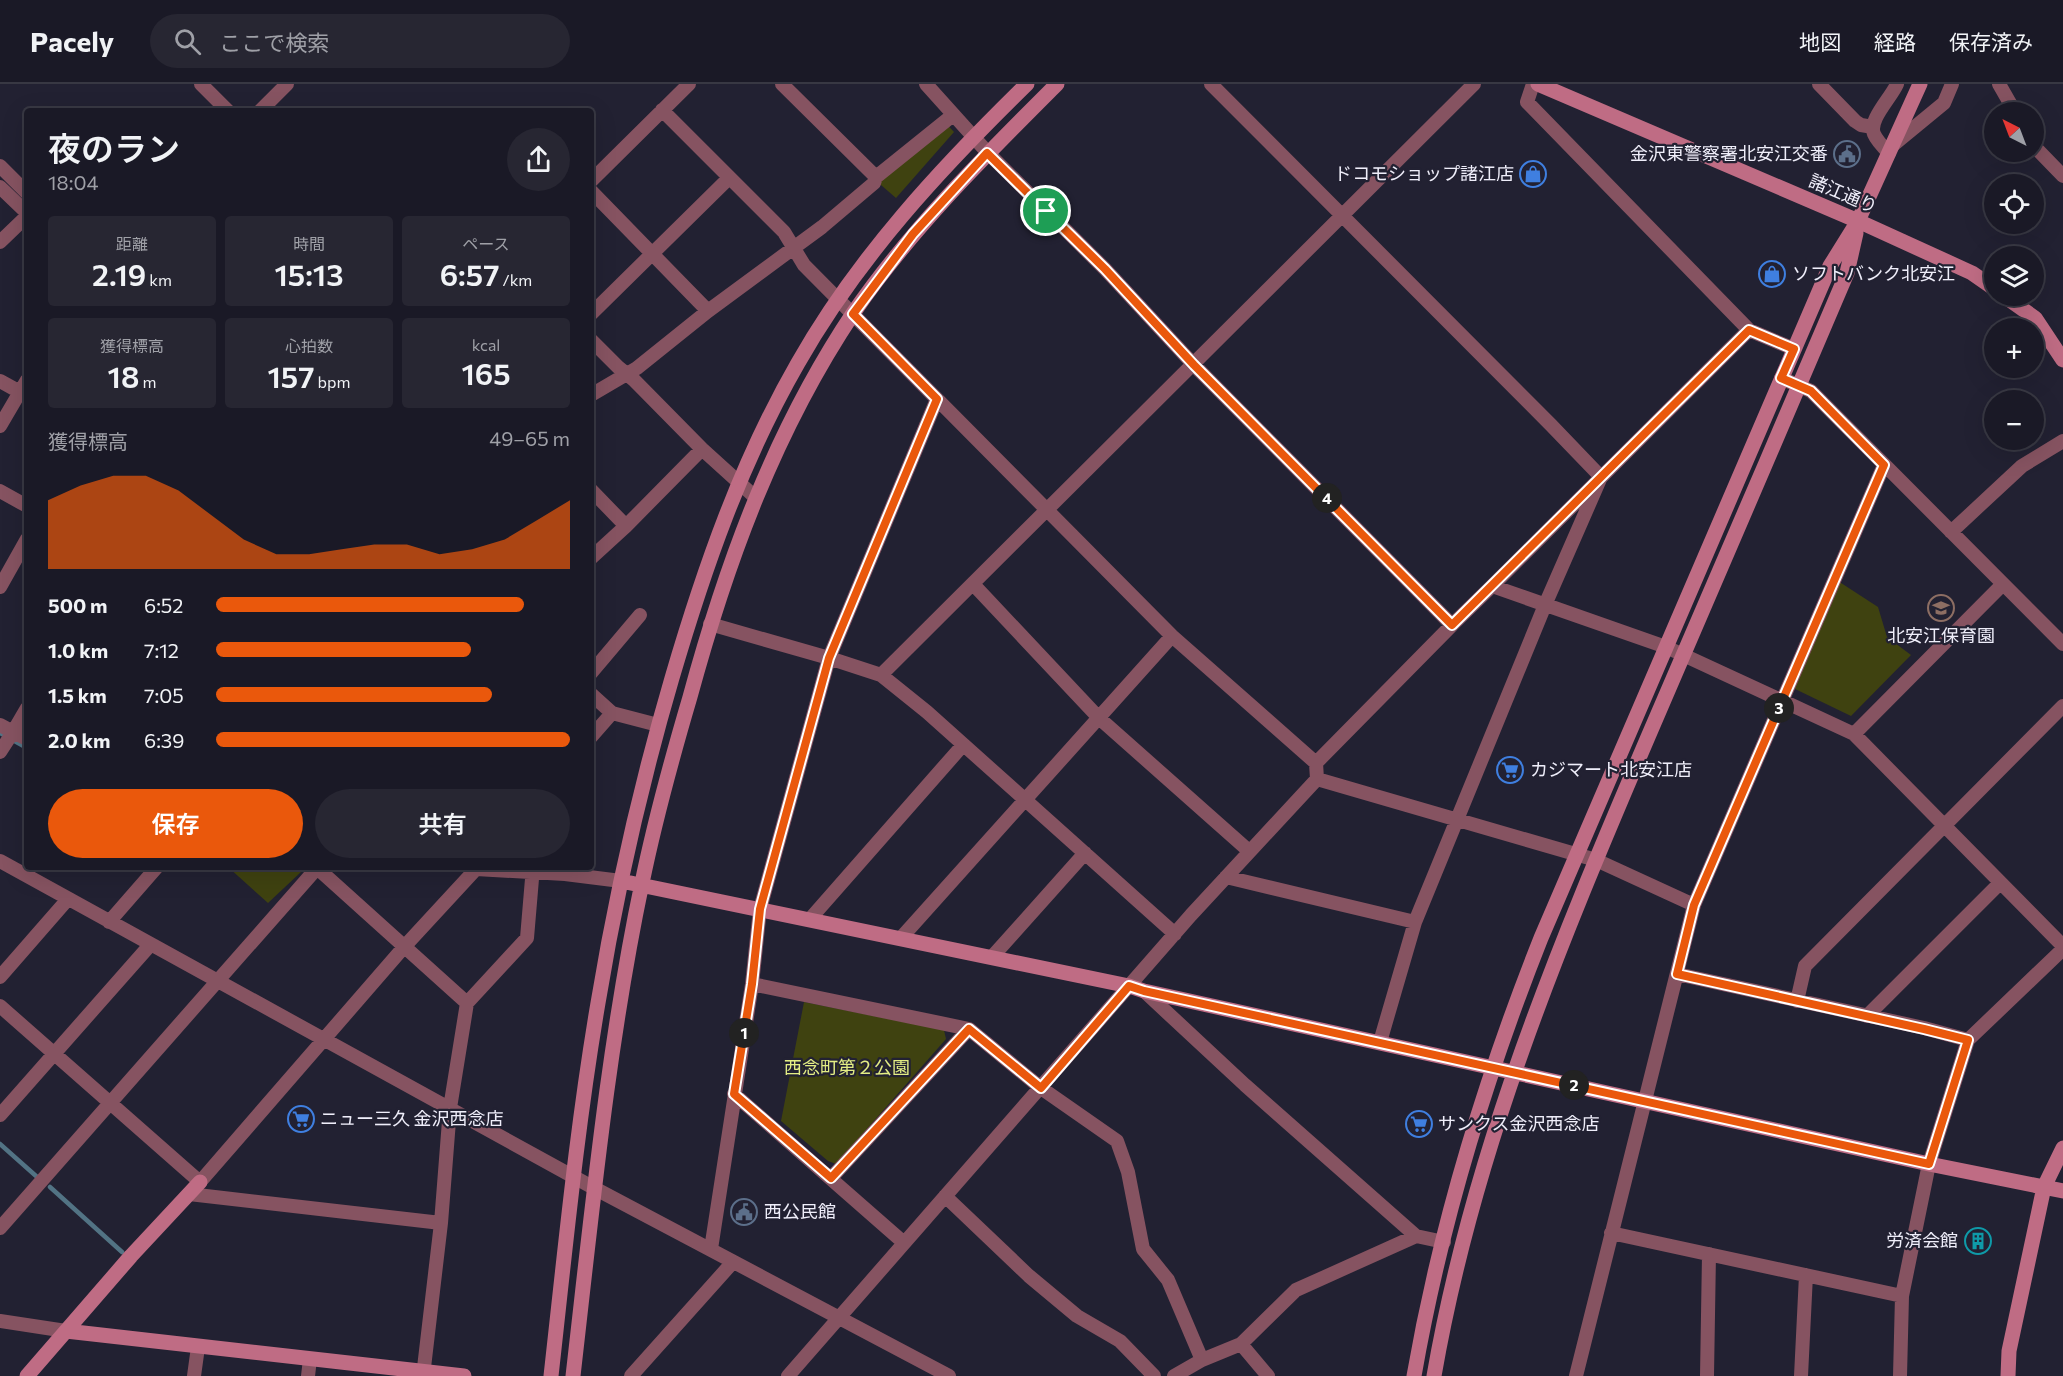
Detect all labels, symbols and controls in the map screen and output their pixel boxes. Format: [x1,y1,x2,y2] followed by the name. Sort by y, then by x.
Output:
[150,14,570,68] search box
[30,24,114,58] text: Pacely
[171,25,204,58] icon: search
[219,29,329,56] text: ここで検索
[1799,29,1841,54] text: 地図
[1874,29,1916,54] text: 経路
[1949,29,2033,54] text: 保存済み
[1984,102,2044,162] north arrow
[1984,102,2044,450] map controls
[48,127,180,168] text: 夜のラン
[507,128,570,191] button: share
[1832,139,1862,169] public building icon: 金沢東警察署北安江交番
[1630,142,1828,164] place label: 金沢東警察署北安江交番
[1518,159,1548,189] shop icon: ドコモショップ諸江店
[1334,162,1514,184] place label: ドコモショップ諸江店
[1806,169,1881,217] street label: 諸江通り
[48,170,98,194] text: 18:04
[1984,174,2044,234] button: locate
[1020,185,1071,236] pin
[1029,194,1062,227] icon: arrive
[116,234,148,253] text: 距離
[293,234,325,253] text: 時間
[462,234,510,253] text: ペース
[1984,246,2044,306] button: layers
[92,255,146,292] text: 2.19
[274,255,344,292] text: 15:13
[440,255,499,292] text: 6:57
[1757,259,1787,289] shop icon: ソフトバンク北安江
[1792,262,1955,284] place label: ソフトバンク北安江
[146,270,172,289] text: km
[499,270,532,289] text: /km
[1984,318,2044,378] button: +
[472,335,500,354] text: kcal
[100,336,164,355] text: 獲得標高
[285,336,333,355] text: 心拍数
[461,354,511,391] text: 165
[108,357,139,394] text: 18
[268,357,315,394] text: 157
[139,372,156,391] text: m
[315,372,350,391] text: bpm
[1984,390,2044,450] button: −
[489,426,570,450] text: 49–65 m
[48,429,128,453] text: 獲得標高
[1312,483,1342,513] pin: 4
[1322,488,1332,507] text: 4
[48,593,108,617] text: 500 m
[144,593,183,617] text: 6:52
[1926,593,1956,623] school or university icon: 北安江保育園
[1887,624,1995,646] place label: 北安江保育園
[48,638,108,662] text: 1.0 km
[144,638,179,662] text: 7:12
[48,683,107,707] text: 1.5 km
[144,683,184,707] text: 7:05
[1764,693,1794,723] pin: 3
[1774,698,1784,717] text: 3
[48,728,110,752] text: 2.0 km
[144,728,184,752] text: 6:39
[1495,755,1525,785] supermarket icon: カジマート北安江店
[1530,758,1692,780] place label: カジマート北安江店
[48,789,303,858] button: 保存
[315,789,570,858] button: 共有
[729,1018,759,1048] pin: 1
[740,1023,748,1042] text: 1
[784,1056,910,1078] park label: 西念町第２公園
[1559,1070,1589,1100] pin: 2
[1569,1075,1579,1094] text: 2
[286,1104,316,1134] supermarket icon: ニュー三久 金沢西念店
[320,1107,503,1129] place label: ニュー三久 金沢西念店
[1404,1109,1434,1139] supermarket icon: サンクス金沢西念店
[1438,1112,1599,1134] place label: サンクス金沢西念店
[729,1197,759,1227] public building icon: 西公民館
[764,1200,836,1222] place label: 西公民館
[1963,1226,1993,1256] building icon: 労済会館
[1886,1229,1958,1251] place label: 労済会館

